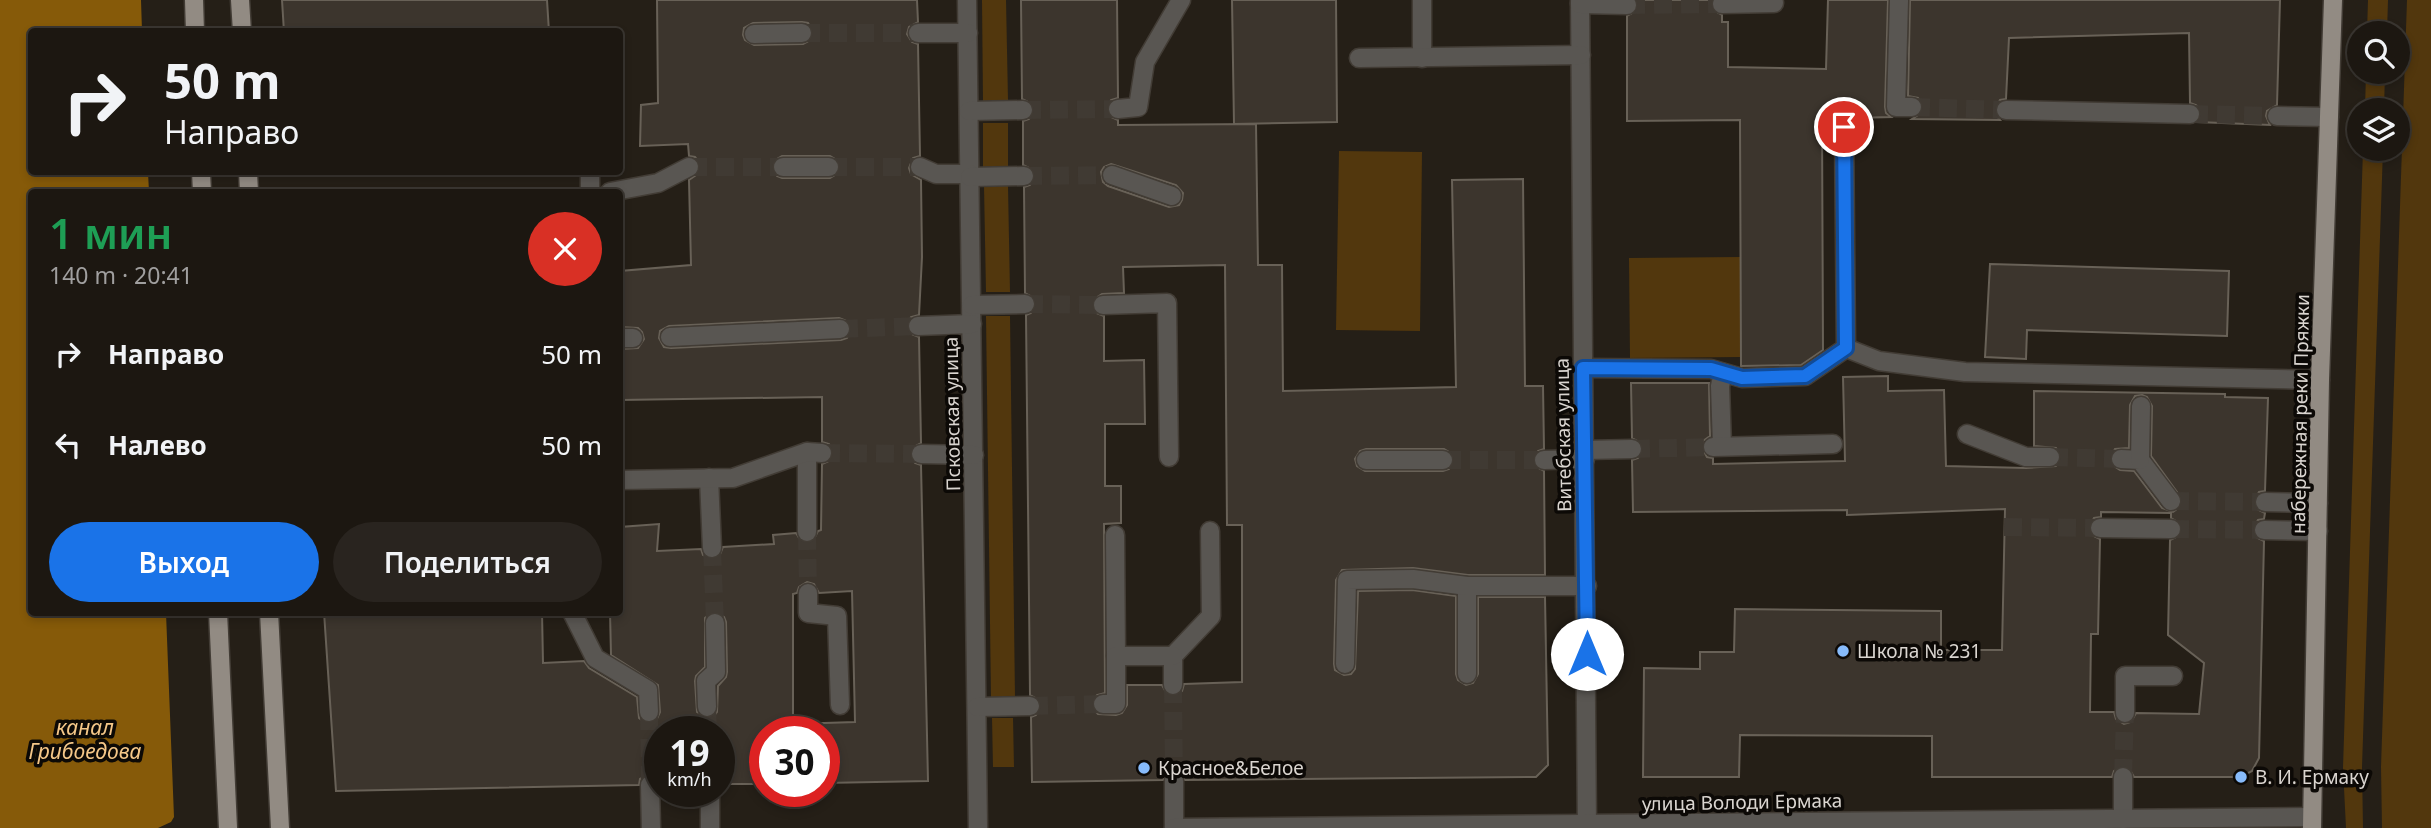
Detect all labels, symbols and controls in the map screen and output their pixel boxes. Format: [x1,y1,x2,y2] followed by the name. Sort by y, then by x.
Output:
[2347,21,2410,161] map controls
[2347,21,2410,84] button: search
[164,47,281,113] text: 50 m
[49,56,140,147] icon: right
[1814,97,1874,157] pin
[2347,98,2410,161] button: layers
[1825,108,1863,146] icon: arrive
[164,110,299,153] text: Направо
[49,204,172,261] text: 1 мин
[528,212,602,286] button: close
[49,259,193,291] text: 140 m · 20:41
[2285,294,2315,534] street label: набережная реки Пряжки
[49,335,87,373] icon: right
[108,336,224,372] text: Направо
[541,336,602,372] text: 50 m
[938,337,966,491] street label: Псковская улица
[1549,358,1577,512] street label: Витебская улица
[49,426,87,464] icon: left
[108,427,207,463] text: Налево
[541,427,602,463] text: 50 m
[49,522,319,602] button: Выход
[333,522,602,602] button: Поделиться
[1550,617,1624,691] position arrow
[1857,638,1981,664] place label: Школа № 231
[1835,643,1851,659] marker: Школа № 231
[29,713,142,765] water label: канал Грибоедова
[749,716,840,807] speed limit sign: 30
[669,729,710,776] text: 19
[1158,755,1304,781] place label: Красное&Белое
[1136,760,1152,776] marker: Красное&Белое
[2255,764,2369,790] place label: В. И. Ермаку
[667,767,712,791] text: km/h
[2233,769,2249,785] marker: В. И. Ермаку
[1642,787,1842,817] street label: улица Володи Ермака

